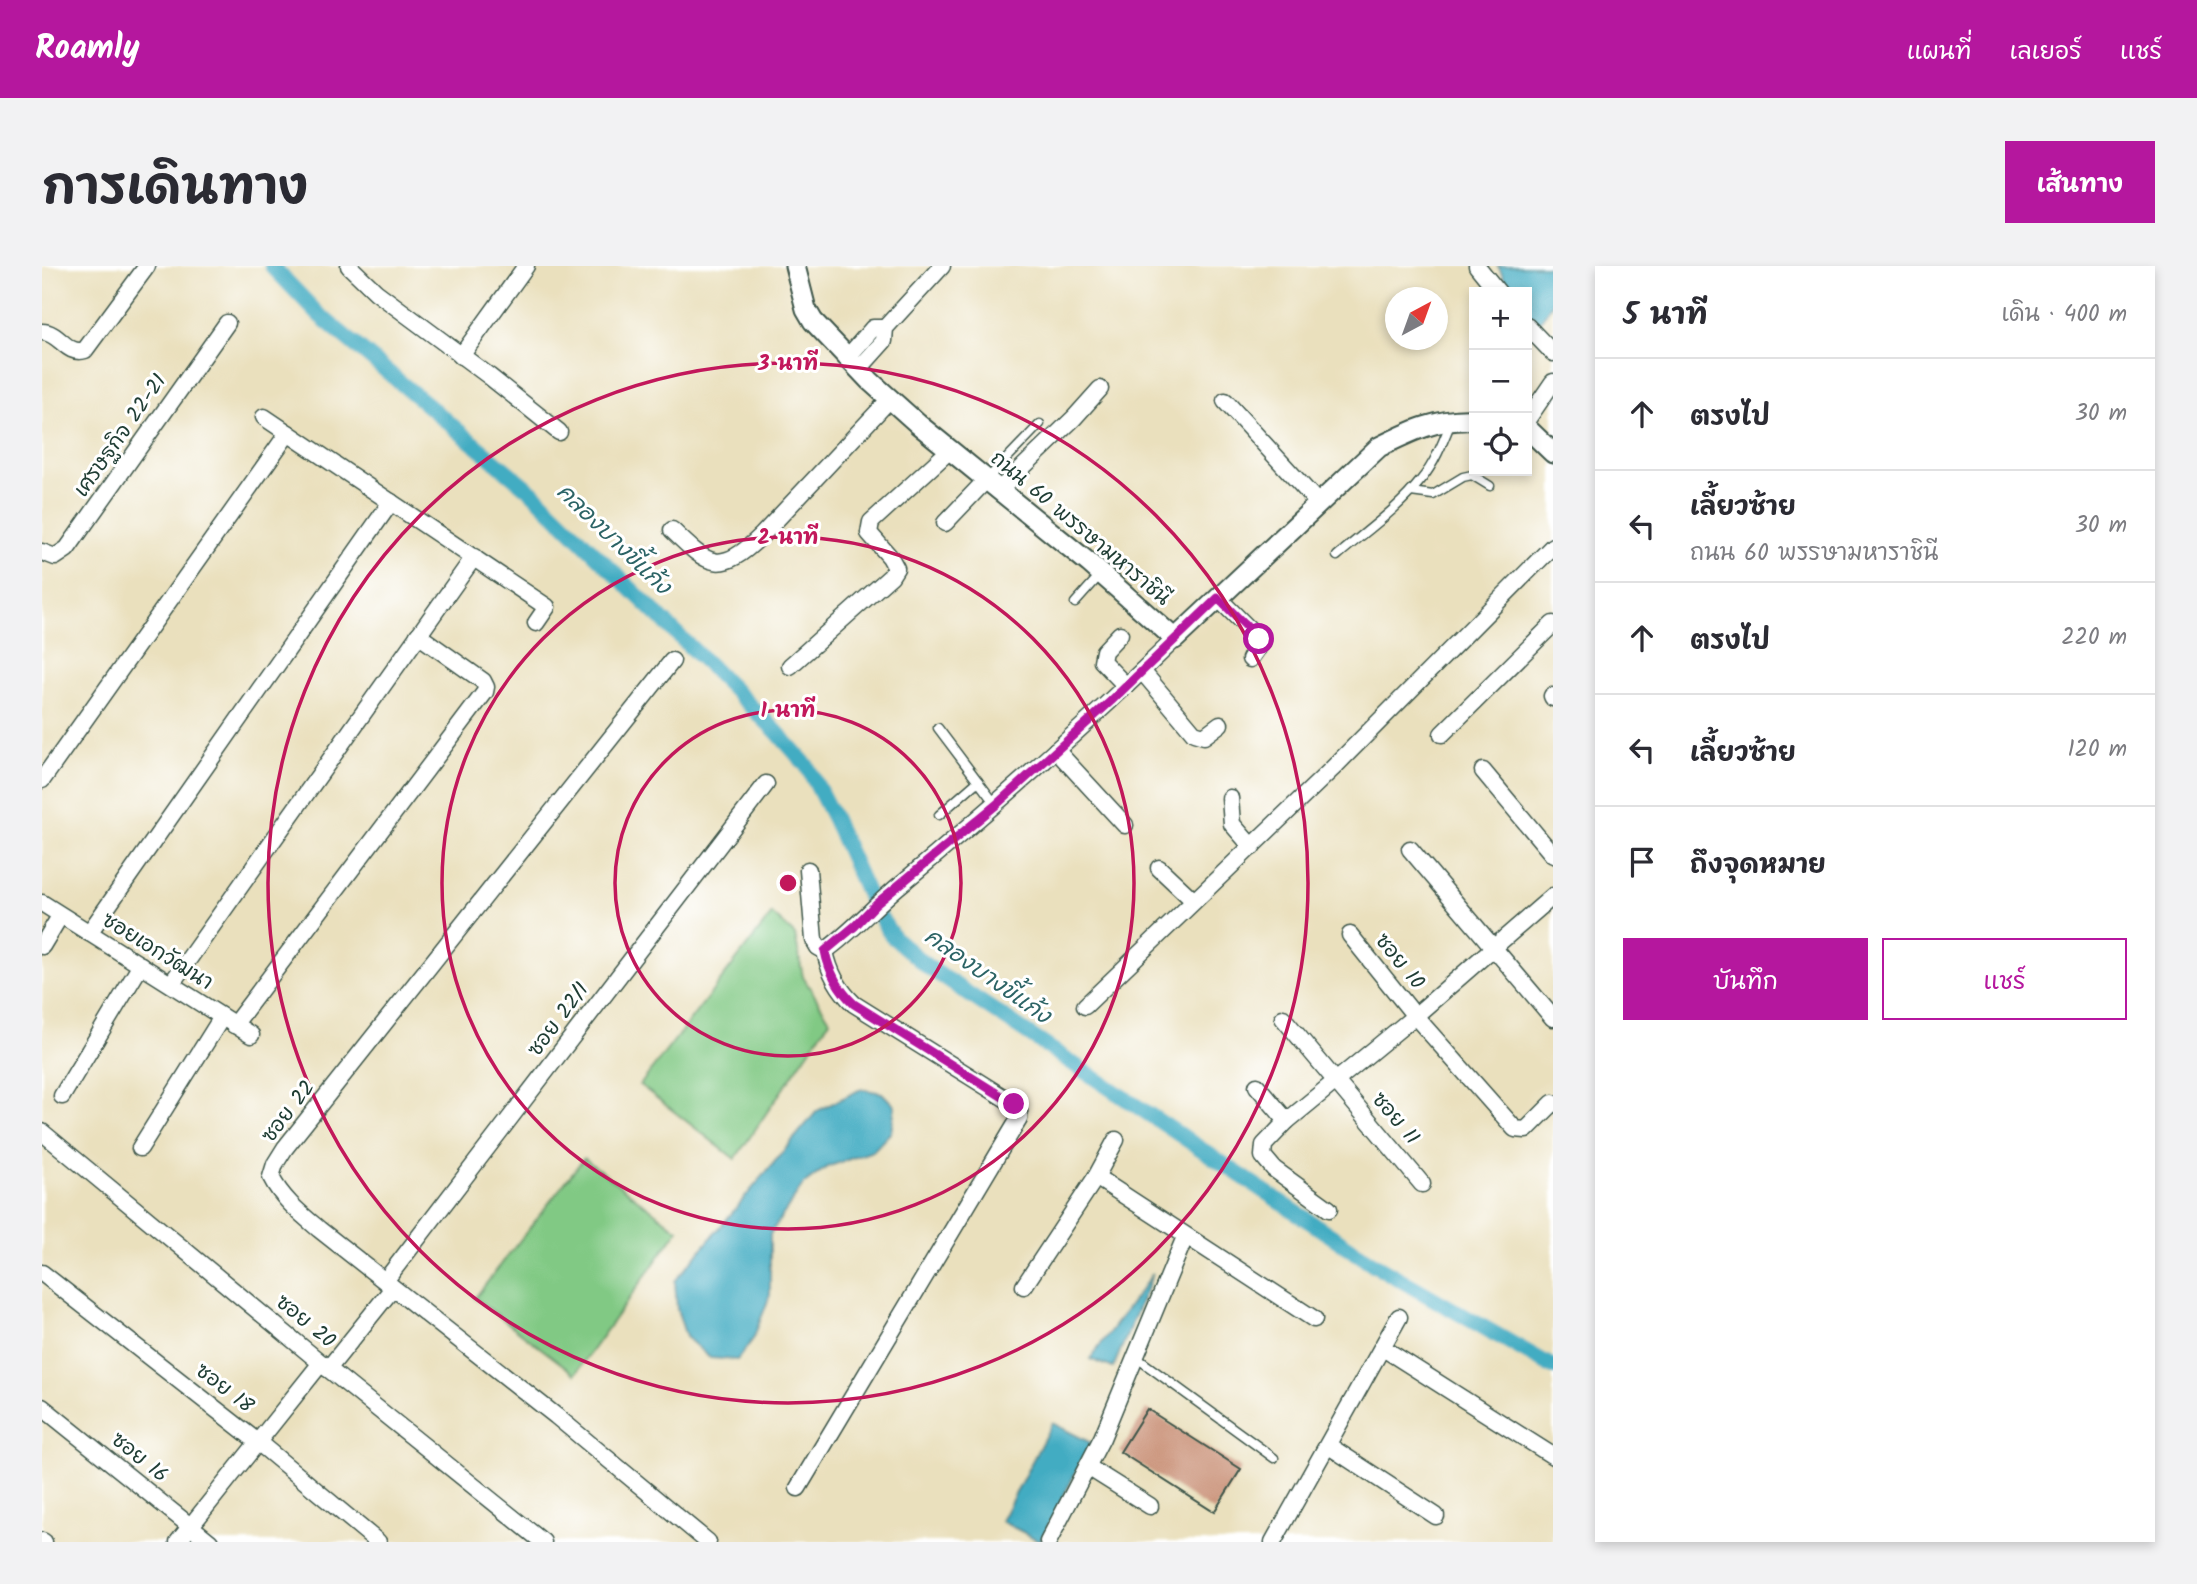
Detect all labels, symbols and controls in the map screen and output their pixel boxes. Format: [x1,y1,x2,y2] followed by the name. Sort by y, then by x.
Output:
[35,23,140,76] text: Roamly
[1907,33,1972,72] text: แผนที่
[2010,33,2082,72] text: เลเยอร์
[2120,33,2162,72] text: แชร์
[2005,141,2155,223] button: เส้นทาง
[42,151,308,229] text: การเดินทาง
[1385,287,1448,350] north arrow
[1469,287,1532,476] map controls
[1469,287,1532,350] button: +
[1623,292,1708,340] text: 5 นาที
[2001,297,2127,333] text: เดิน · 400 m
[757,348,818,381] text: 3 นาที
[1469,350,1532,413] button: −
[66,367,176,505] street label: เศรษฐกิจ 22-21
[1623,395,1661,433] icon: ahead
[2075,396,2127,432] text: 30 m
[1690,397,1770,439] text: ตรงไป
[1469,413,1532,476] button: locate
[983,443,1177,615] street label: ถนน 60 พรรษามหาราชินี
[547,472,684,606] water label: คลองบางขี้แก้ง
[1690,487,1796,529] text: เลี้ยวซ้าย
[1623,507,1661,545] icon: left
[2075,508,2127,544] text: 30 m
[758,522,819,555] text: 2 นาที
[1690,536,1938,572] text: ถนน 60 พรรษามหาราชินี
[1623,619,1661,657] icon: ahead
[2061,620,2127,656] text: 220 m
[1690,621,1770,663] text: ตรงไป
[1243,623,1274,654] route start
[761,695,816,728] text: 1 นาที
[1623,731,1661,769] icon: left
[2067,732,2127,768] text: 120 m
[1690,733,1796,775] text: เลี้ยวซ้าย
[1623,843,1661,881] icon: arrive
[1690,845,1826,887] text: ถึงจุดหมาย
[776,871,800,895] centre of rings
[95,905,219,999] street label: ซอยเอกวัฒนา
[916,916,1062,1035] water label: คลองบางขี้แก้ง
[1366,926,1432,998] street label: ซอย 10
[1623,938,1868,1020] button: บันทึก
[1882,938,2127,1020] button: แชร์
[520,976,598,1064] street label: ซอย 22/1
[254,1073,324,1151] street label: ซอย 22
[1363,1085,1427,1153] street label: ซอย 11
[998,1088,1029,1119] route end
[267,1287,343,1357] street label: ซอย 20
[188,1355,261,1423] street label: ซอย 18
[103,1424,175,1492] street label: ซอย 16

